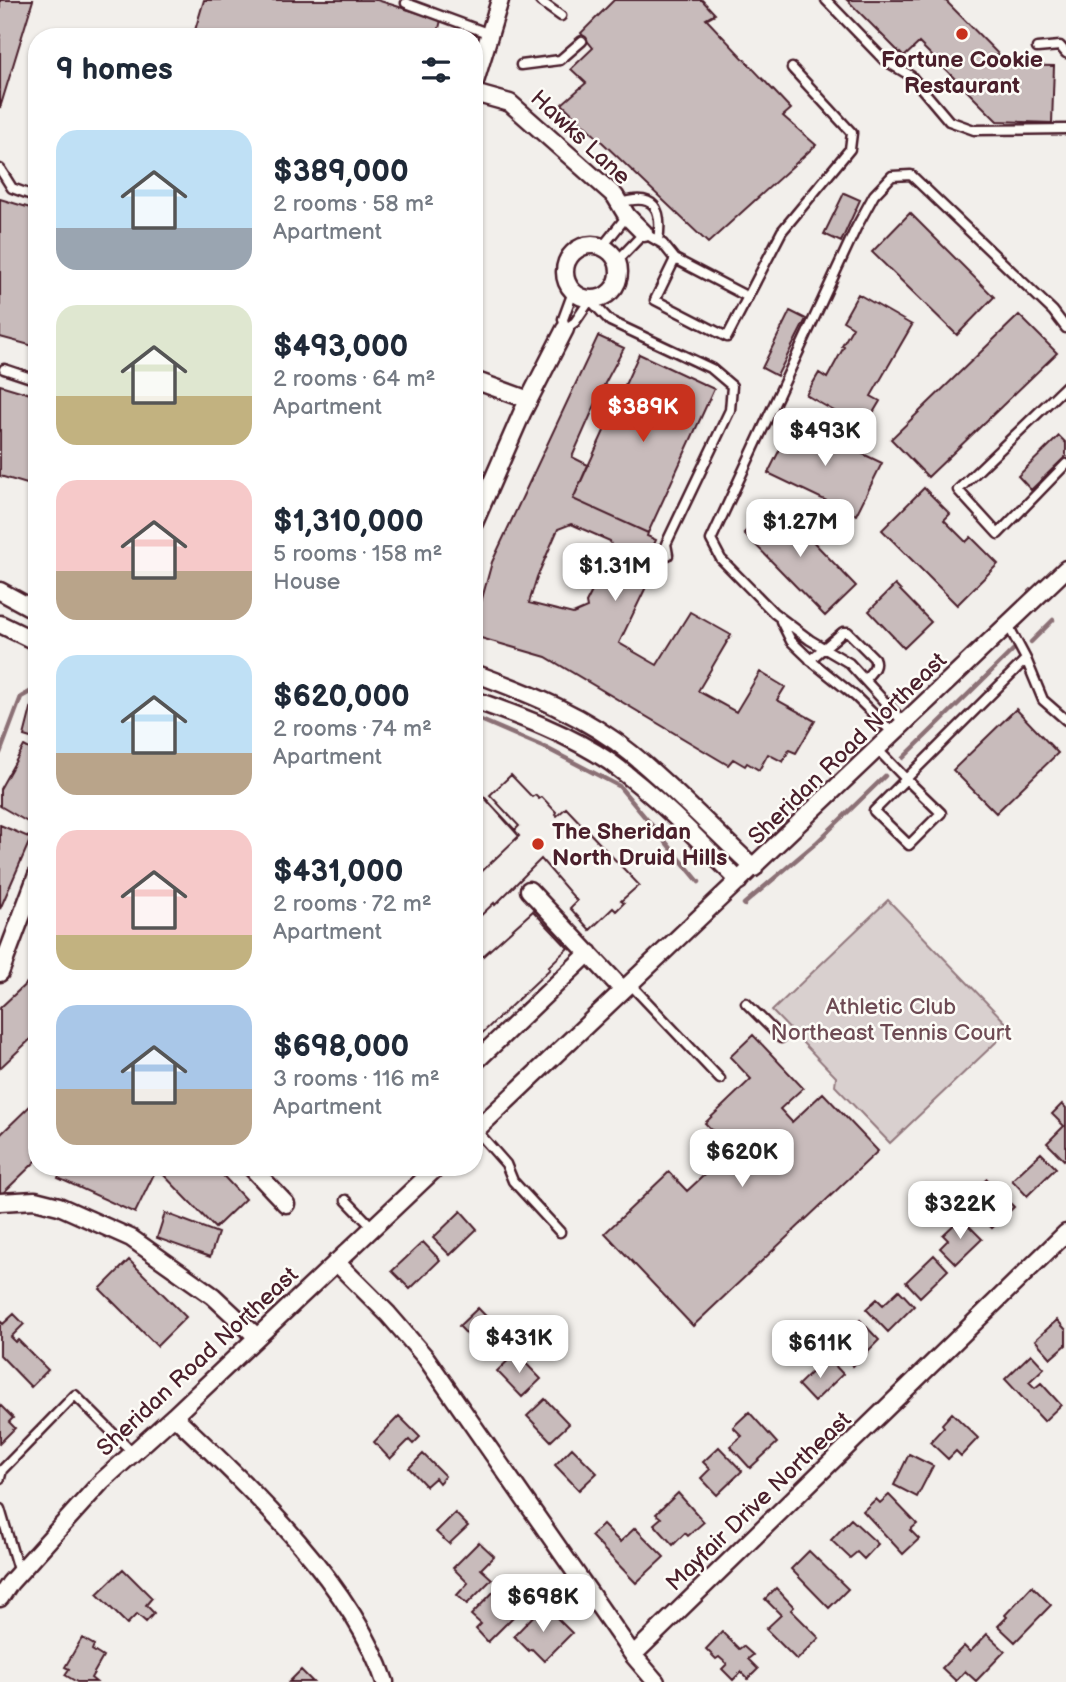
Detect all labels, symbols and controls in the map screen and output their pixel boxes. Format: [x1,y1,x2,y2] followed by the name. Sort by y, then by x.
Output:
[954,26,970,42] marker: Fortune Cookie Restaurant
[881,46,1043,100] place label: Fortune Cookie Restaurant
[417,51,455,89] icon: filters
[56,52,173,88] text: 9 homes
[525,84,636,191] street label: Hawks Lane
[273,154,409,190] text: $389,000
[112,158,196,242] icon: home
[273,190,434,218] text: 2 rooms · 58 m²
[273,218,382,246] text: Apartment
[273,329,408,365] text: $493,000
[112,333,196,417] icon: home
[273,365,435,393] text: 2 rooms · 64 m²
[594,384,692,444] pin: $389K
[273,393,382,421] text: Apartment
[607,393,679,421] text: $389K
[776,408,874,468] pin: $493K
[789,417,861,445] text: $493K
[743,500,857,559] pin: $1.27M
[273,504,424,540] text: $1,310,000
[112,508,196,592] icon: home
[762,508,838,536] text: $1.27M
[273,540,442,568] text: 5 rooms · 158 m²
[558,544,672,603] pin: $1.31M
[579,552,651,580] text: $1.31M
[273,568,340,596] text: House
[743,647,953,851] street label: Sheridan Road Northeast
[273,679,410,715] text: $620,000
[112,683,196,767] icon: home
[273,715,432,743] text: 2 rooms · 74 m²
[273,743,382,771] text: Apartment
[552,818,727,872] place label: The Sheridan North Druid Hills
[530,836,546,852] marker: The Sheridan North Druid Hills
[273,854,403,890] text: $431,000
[112,858,196,942] icon: home
[273,890,432,918] text: 2 rooms · 72 m²
[273,918,382,946] text: Apartment
[771,993,1011,1047] park label: Athletic Club Northeast Tennis Court
[273,1029,409,1065] text: $698,000
[112,1033,196,1117] icon: home
[273,1065,440,1093] text: 3 rooms · 116 m²
[273,1093,382,1121] text: Apartment
[693,1130,791,1189] pin: $620K
[706,1138,778,1166] text: $620K
[911,1182,1009,1241] pin: $322K
[924,1190,996,1218] text: $322K
[91,1261,304,1462] street label: Sheridan Road Northeast
[470,1316,568,1375] pin: $431K
[771,1320,869,1380] pin: $611K
[485,1324,553,1352] text: $431K
[788,1329,852,1357] text: $611K
[660,1406,857,1597] street label: Mayfair Drive Northeast
[494,1574,592,1634] pin: $698K
[507,1583,579,1611] text: $698K

